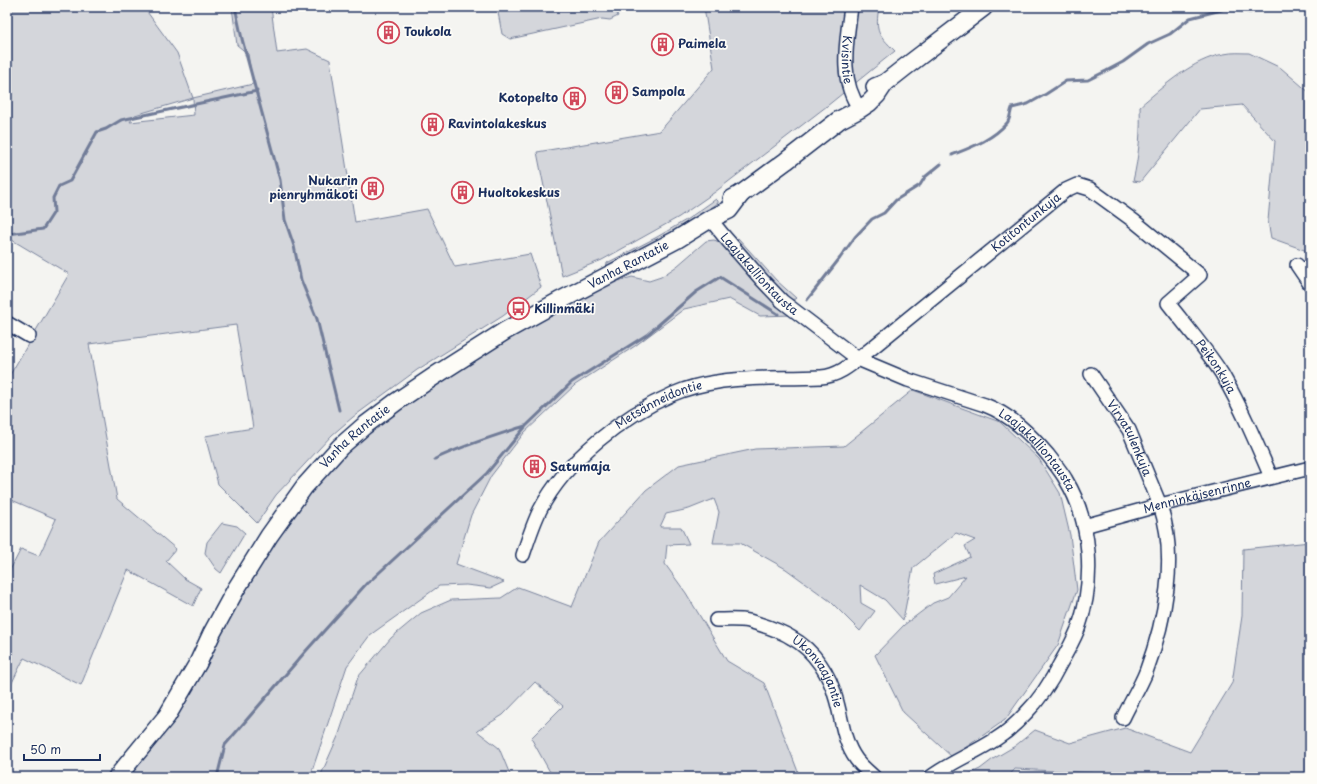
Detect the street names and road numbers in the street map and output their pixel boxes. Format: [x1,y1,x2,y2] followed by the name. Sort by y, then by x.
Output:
[838,35,858,85] street label: Kvisintie
[987,187,1065,256] street label: Kotitontunkuja
[717,228,803,319] street label: Laajakalliontausta
[584,235,672,293] street label: Vanha Rantatie
[1192,335,1241,397] street label: Peikonkuja
[611,375,704,433] street label: Metsänneidontie
[1103,396,1157,479] street label: Virvatulenkuja
[315,400,393,472] street label: Vanha Rantatie
[996,403,1081,494] street label: Laajakalliontausta
[1141,473,1253,517] street label: Menninkäisenrinne
[789,630,848,709] street label: Ukonvaajantie

